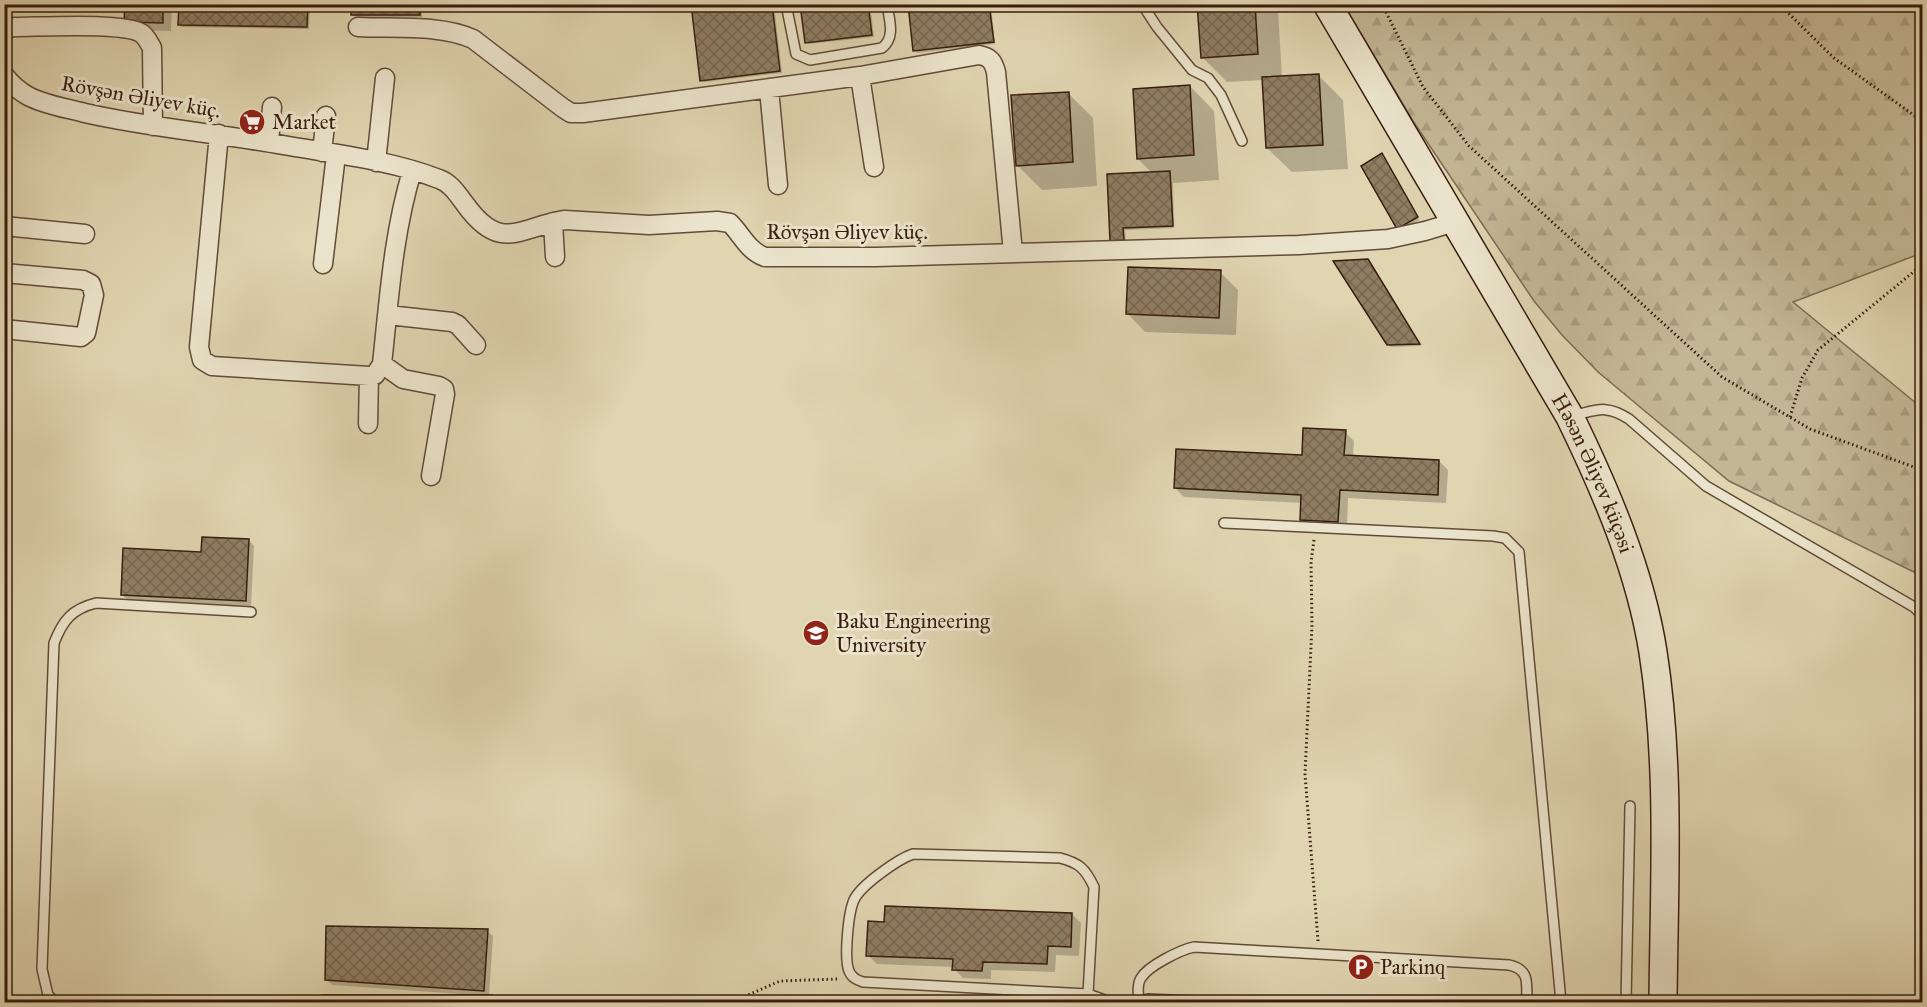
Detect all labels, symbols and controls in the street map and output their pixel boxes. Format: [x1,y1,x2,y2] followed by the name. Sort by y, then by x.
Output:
[59,70,223,124] street label: Rövşən Əliyev küç.
[237,107,267,137] supermarket icon: Market
[272,109,337,135] place label: Market
[766,219,928,245] street label: Rövşən Əliyev küç.
[1546,389,1640,557] street label: Həsən Əliyev küçəsi
[836,608,990,658] place label: Baku Engineering University
[801,618,831,648] school or university icon: Baku Engineering University
[1346,952,1376,982] parking icon: Parkinq
[1380,954,1446,980] place label: Parkinq

